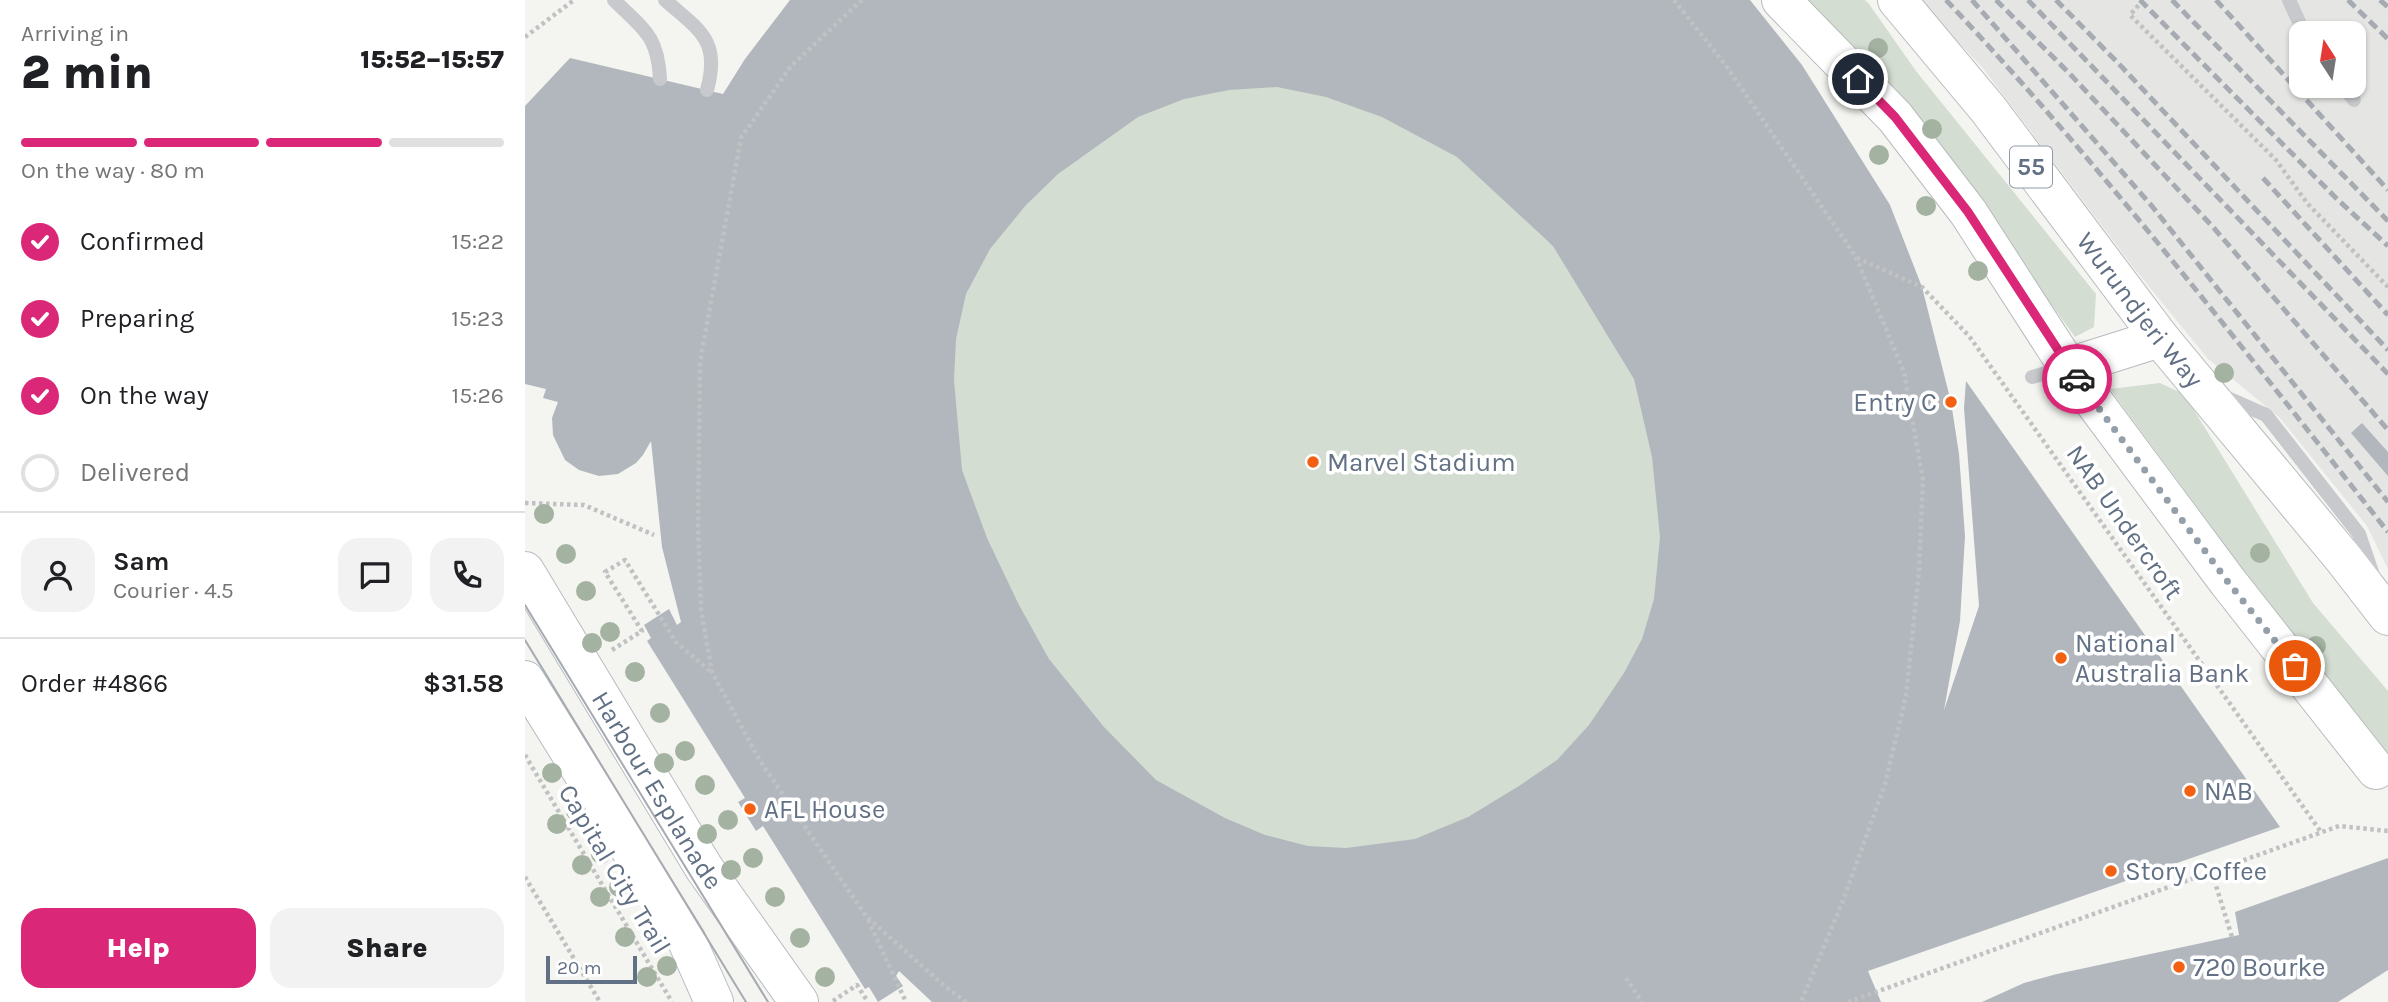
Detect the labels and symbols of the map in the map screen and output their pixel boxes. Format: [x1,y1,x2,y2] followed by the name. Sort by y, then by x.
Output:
[2289,21,2366,98] north arrow
[1828,49,1888,109] pin
[2010,146,2052,188] road number: 55
[2070,226,2210,394] street label: Wurundjeri Way
[2042,344,2112,414] courier
[1853,387,1937,418] place label: Entry C
[1943,394,1959,410] marker: Entry C
[2060,439,2189,606] street label: NAB Undercroft
[1327,447,1516,478] place label: Marvel Stadium
[1305,454,1321,470] marker: Marvel Stadium
[2075,628,2249,689] place label: National Australia Bank
[2265,636,2325,696] pin
[2053,650,2069,666] marker: National Australia Bank
[585,686,729,895] street label: Harbour Esplanade
[2204,776,2253,807] place label: NAB
[552,779,677,960] street label: Capital City Trail
[2182,783,2198,799] marker: NAB
[764,794,885,825] place label: AFL House
[742,801,758,817] marker: AFL House
[2125,856,2267,887] place label: Story Coffee
[2103,863,2119,879] marker: Story Coffee
[2193,952,2325,983] place label: 720 Bourke
[546,953,637,985] scale bar
[2171,959,2187,975] marker: 720 Bourke

